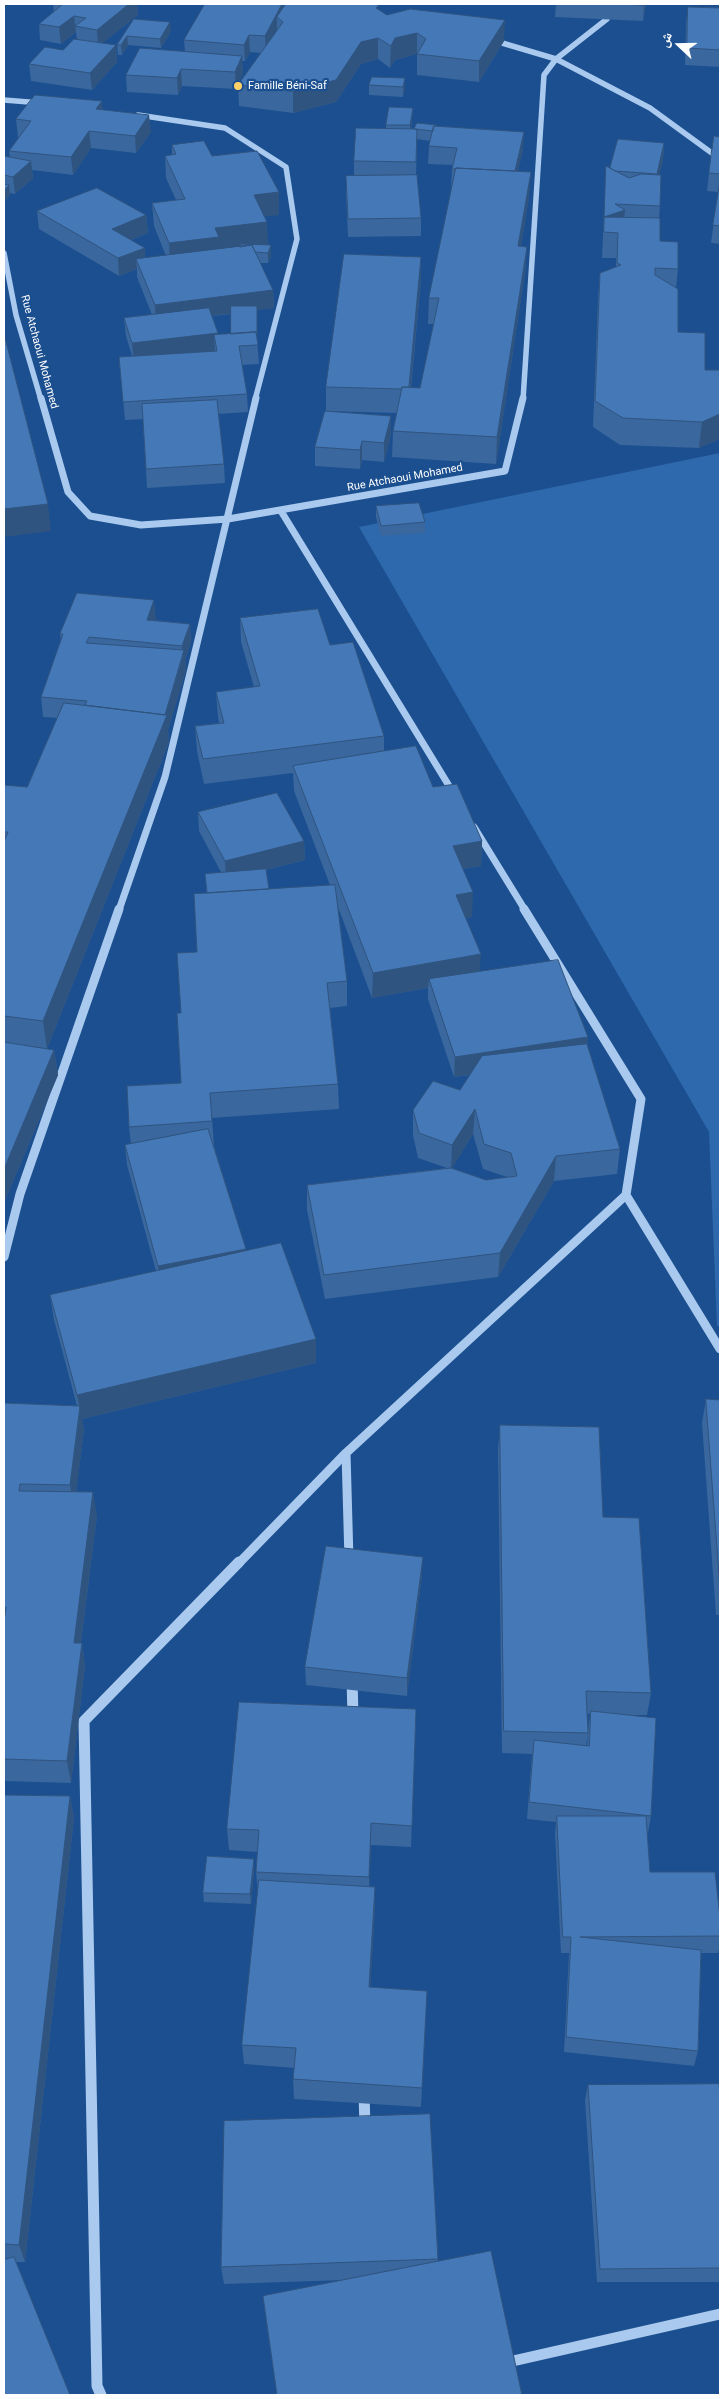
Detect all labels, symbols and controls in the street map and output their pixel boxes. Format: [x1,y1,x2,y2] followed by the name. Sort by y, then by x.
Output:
[654,20,704,70] north arrow
[655,30,675,49] text: ش
[248,79,327,93] place label: Famille Béni-Saf
[232,80,244,92] marker: Famille Béni-Saf
[17,294,61,410] street label: Rue Atchaoui Mohamed
[346,461,464,495] street label: Rue Atchaoui Mohamed

